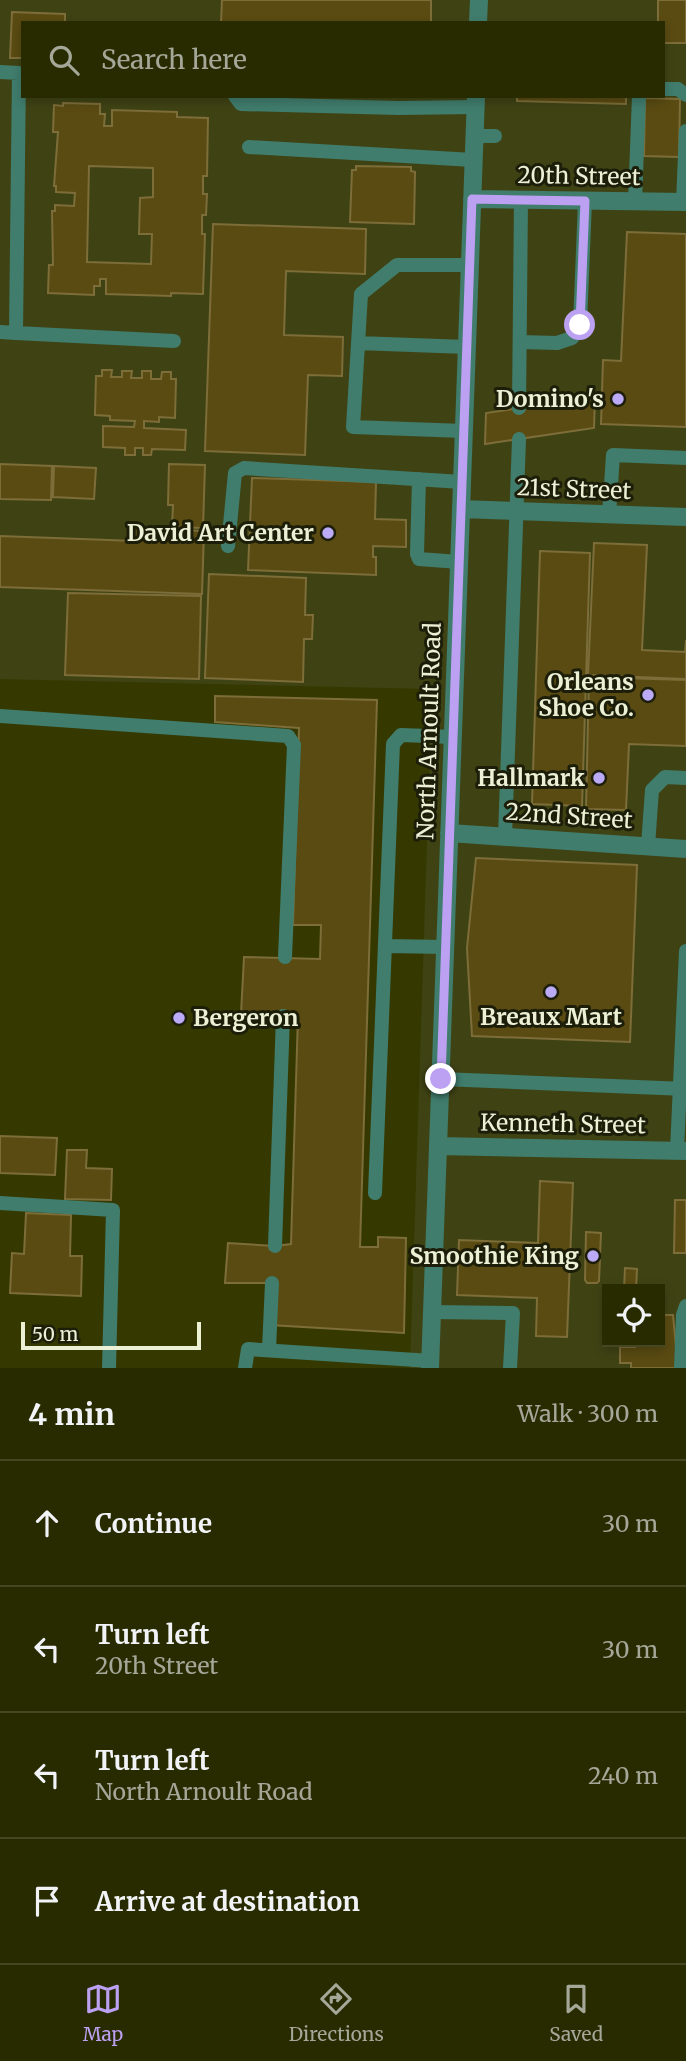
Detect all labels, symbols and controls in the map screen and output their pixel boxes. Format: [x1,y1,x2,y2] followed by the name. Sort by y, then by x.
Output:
[21,21,665,98] search box
[45,41,83,79] icon: search
[101,43,247,76] text: Search here
[517,160,641,191] street label: 20th Street
[564,309,595,340] route start
[496,384,604,413] place label: Domino's
[610,391,626,407] marker: Domino's
[516,472,632,505] street label: 21st Street
[127,518,314,547] place label: David Art Center
[320,525,336,541] marker: David Art Center
[410,622,447,840] street label: North Arnoult Road
[538,667,634,722] place label: Orleans Shoe Co.
[640,687,656,703] marker: Orleans Shoe Co.
[477,763,585,792] place label: Hallmark
[591,770,607,786] marker: Hallmark
[505,797,634,834] street label: 22nd Street
[543,984,559,1000] marker: Breaux Mart
[480,1002,622,1031] place label: Breaux Mart
[193,1003,299,1032] place label: Bergeron
[171,1010,187,1026] marker: Bergeron
[425,1063,456,1094] route end
[480,1108,646,1139] street label: Kenneth Street
[409,1241,580,1270] place label: Smoothie King
[585,1248,601,1264] marker: Smoothie King
[602,1284,665,1347] map controls
[602,1284,665,1347] button: locate
[21,1319,201,1351] scale bar
[32,1322,78,1346] text: 50 m
[28,1395,115,1433] text: 4 min
[517,1399,658,1428] text: Walk · 300 m
[28,1504,66,1542] icon: ahead
[95,1507,212,1540] text: Continue
[602,1509,658,1538] text: 30 m
[95,1618,209,1651] text: Turn left
[28,1630,66,1668] icon: left
[602,1635,658,1664] text: 30 m
[95,1651,218,1680] text: 20th Street
[95,1744,209,1777] text: Turn left
[28,1756,66,1794] icon: left
[588,1761,658,1790] text: 240 m
[95,1777,313,1806] text: North Arnoult Road
[28,1882,66,1920] icon: arrive
[95,1885,360,1918] text: Arrive at destination
[83,1980,123,2046] tab: Map
[289,1980,384,2046] tab: Directions
[549,1980,603,2046] tab: Saved

